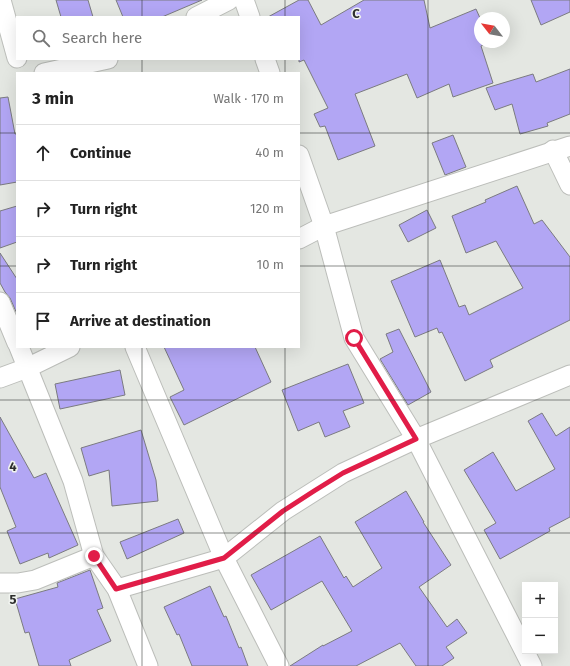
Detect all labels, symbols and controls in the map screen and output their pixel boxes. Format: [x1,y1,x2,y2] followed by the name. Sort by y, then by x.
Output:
[352,6,360,21] text: C
[474,12,510,48] north arrow
[16,16,300,60] search box
[30,27,52,49] icon: search
[62,29,142,47] text: Search here
[32,88,74,109] text: 3 min
[213,91,284,106] text: Walk · 170 m
[32,142,54,164] icon: ahead
[70,144,131,162] text: Continue
[255,145,284,160] text: 40 m
[32,198,54,220] icon: right
[70,200,137,218] text: Turn right
[250,201,284,216] text: 120 m
[32,254,54,276] icon: right
[70,256,137,274] text: Turn right
[257,257,284,272] text: 10 m
[32,310,54,332] icon: arrive
[70,312,211,330] text: Arrive at destination
[345,329,363,347] route start
[9,459,17,474] text: 4
[85,547,103,565] route end
[522,582,558,654] map controls
[522,582,558,618] button: +
[10,592,17,607] text: 5
[522,618,558,654] button: −

